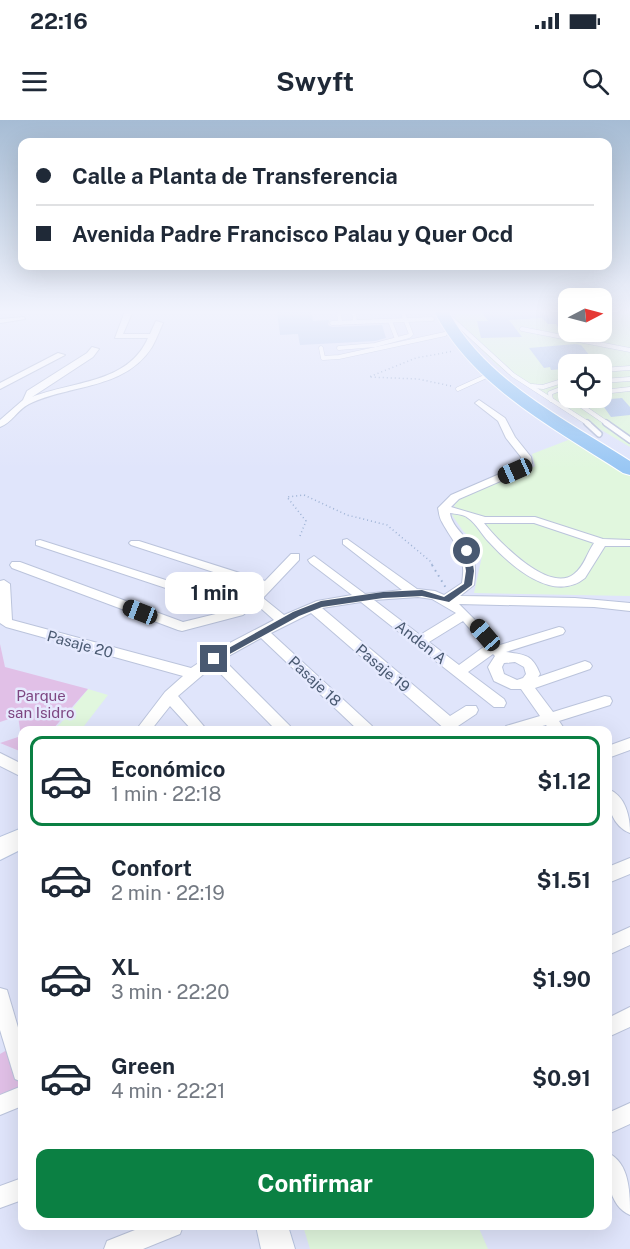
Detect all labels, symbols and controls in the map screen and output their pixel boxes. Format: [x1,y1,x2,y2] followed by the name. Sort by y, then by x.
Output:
[30,8,88,34] text: 22:16
[18,65,51,98] icon: menu
[276,65,354,97] text: Swyft
[579,65,612,98] icon: search
[72,163,398,189] text: Calle a Planta de Transferencia
[72,221,513,247] text: Avenida Padre Francisco Palau y Quer Ocd
[558,288,612,342] north arrow
[558,288,612,408] map controls
[558,354,612,408] button: locate
[495,455,535,487] car
[453,537,480,564] route start
[164,572,264,614] callout: 1 min
[190,581,239,605] text: 1 min
[120,597,160,627] car
[466,616,504,654] car
[392,617,450,667] street label: Anden A
[45,627,115,661] street label: Pasaje 20
[353,641,413,695] street label: Pasaje 19
[200,645,227,672] route end
[285,653,345,709] street label: Pasaje 18
[7,687,75,721] park label: Parque san Isidro
[39,754,93,808] icon: car
[111,756,226,782] text: Económico
[537,768,591,794] text: $1.12
[111,782,222,806] text: 1 min · 22:18
[39,853,93,907] icon: car
[111,855,192,881] text: Confort
[536,867,591,893] text: $1.51
[111,881,225,905] text: 2 min · 22:19
[39,952,93,1006] icon: car
[111,954,139,980] text: XL
[532,966,591,992] text: $1.90
[111,980,229,1004] text: 3 min · 22:20
[39,1051,93,1105] icon: car
[111,1053,175,1079] text: Green
[532,1065,591,1091] text: $0.91
[111,1079,225,1103] text: 4 min · 22:21
[36,1149,594,1218] button: Confirmar

